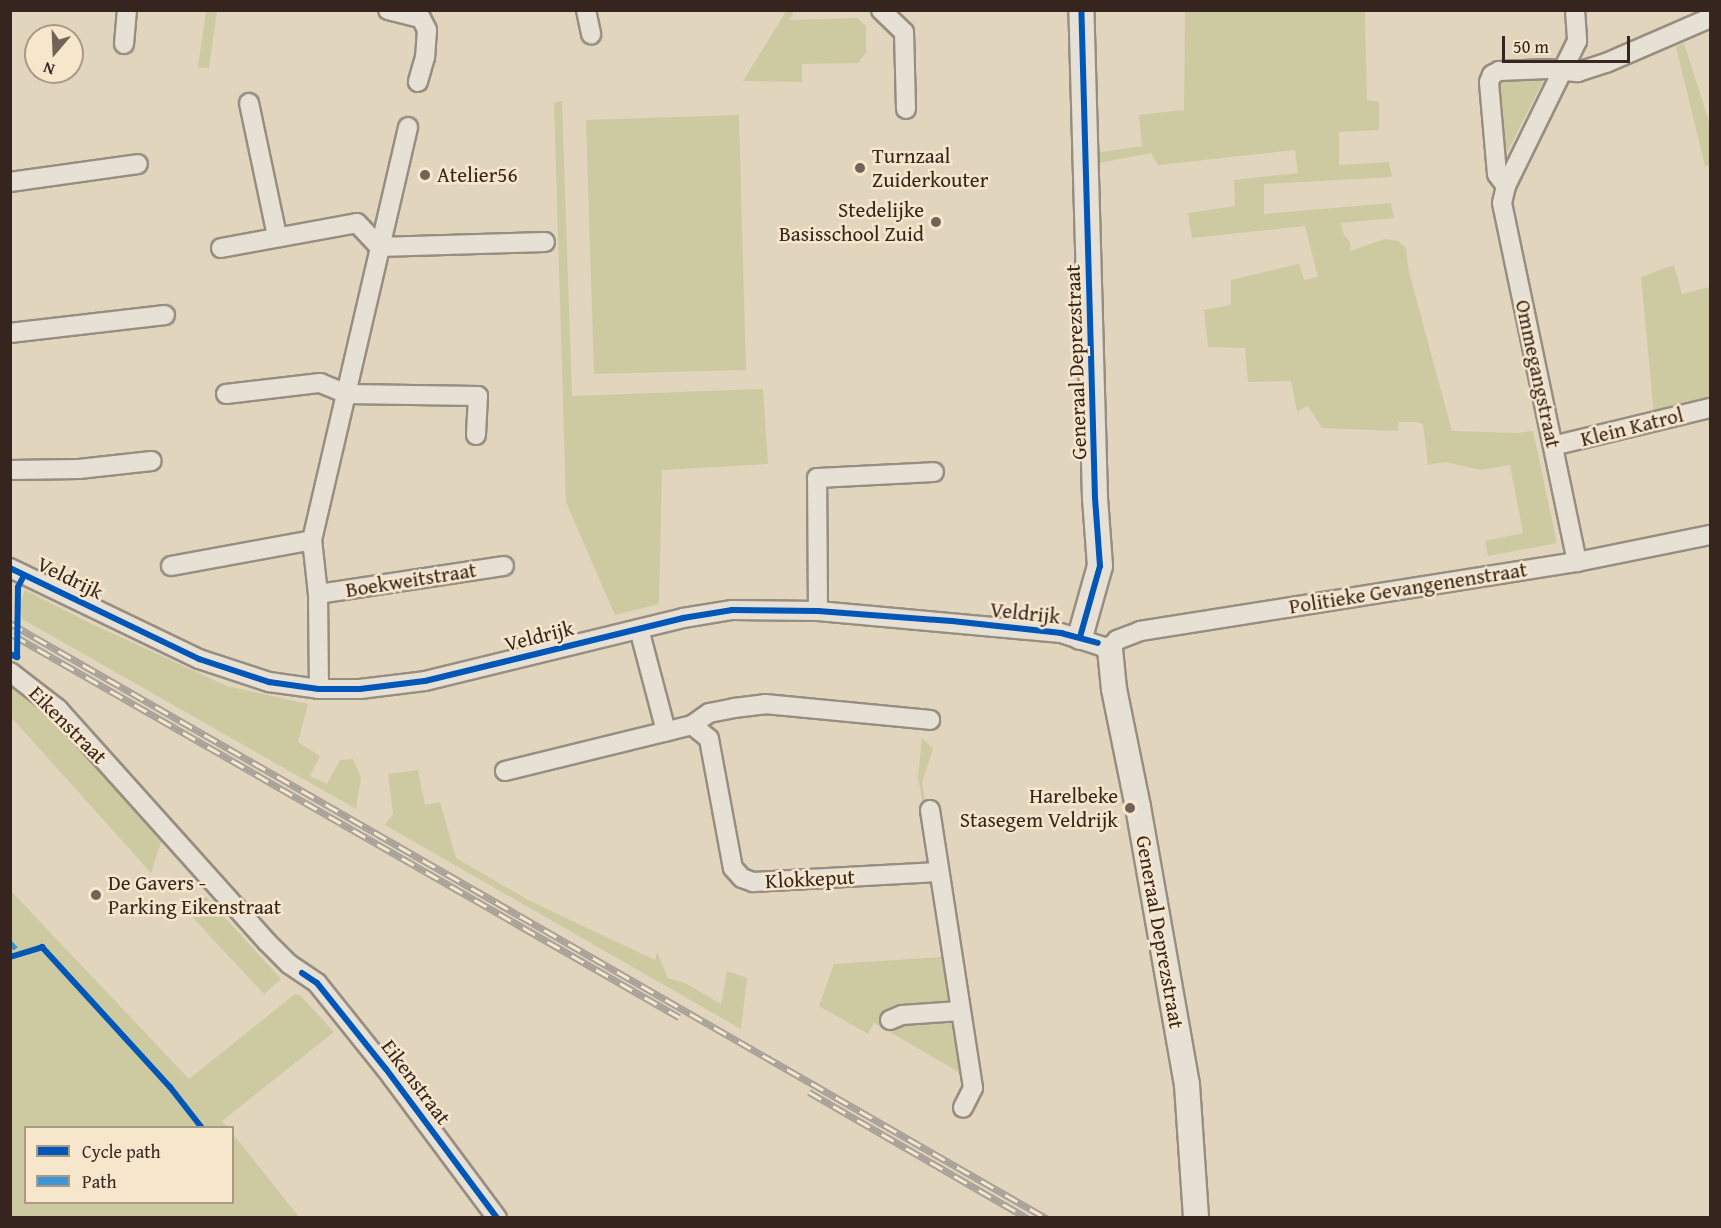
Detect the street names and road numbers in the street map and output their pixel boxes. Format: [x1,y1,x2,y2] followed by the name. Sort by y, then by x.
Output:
[1060,264,1092,460] street label: Generaal Deprezstraat
[1510,298,1566,450] street label: Ommegangstraat
[1578,402,1686,452] street label: Klein Katrol
[33,551,107,605] street label: Veldrijk
[344,557,478,603] street label: Boekweitstraat
[1287,557,1529,619] street label: Politieke Gevangenenstraat
[989,597,1061,629] street label: Veldrijk
[502,615,576,657] street label: Veldrijk
[24,681,112,769] street label: Eikenstraat
[1131,834,1189,1030] street label: Generaal Deprezstraat
[764,864,856,894] street label: Klokkeput
[376,1035,456,1129] street label: Eikenstraat

